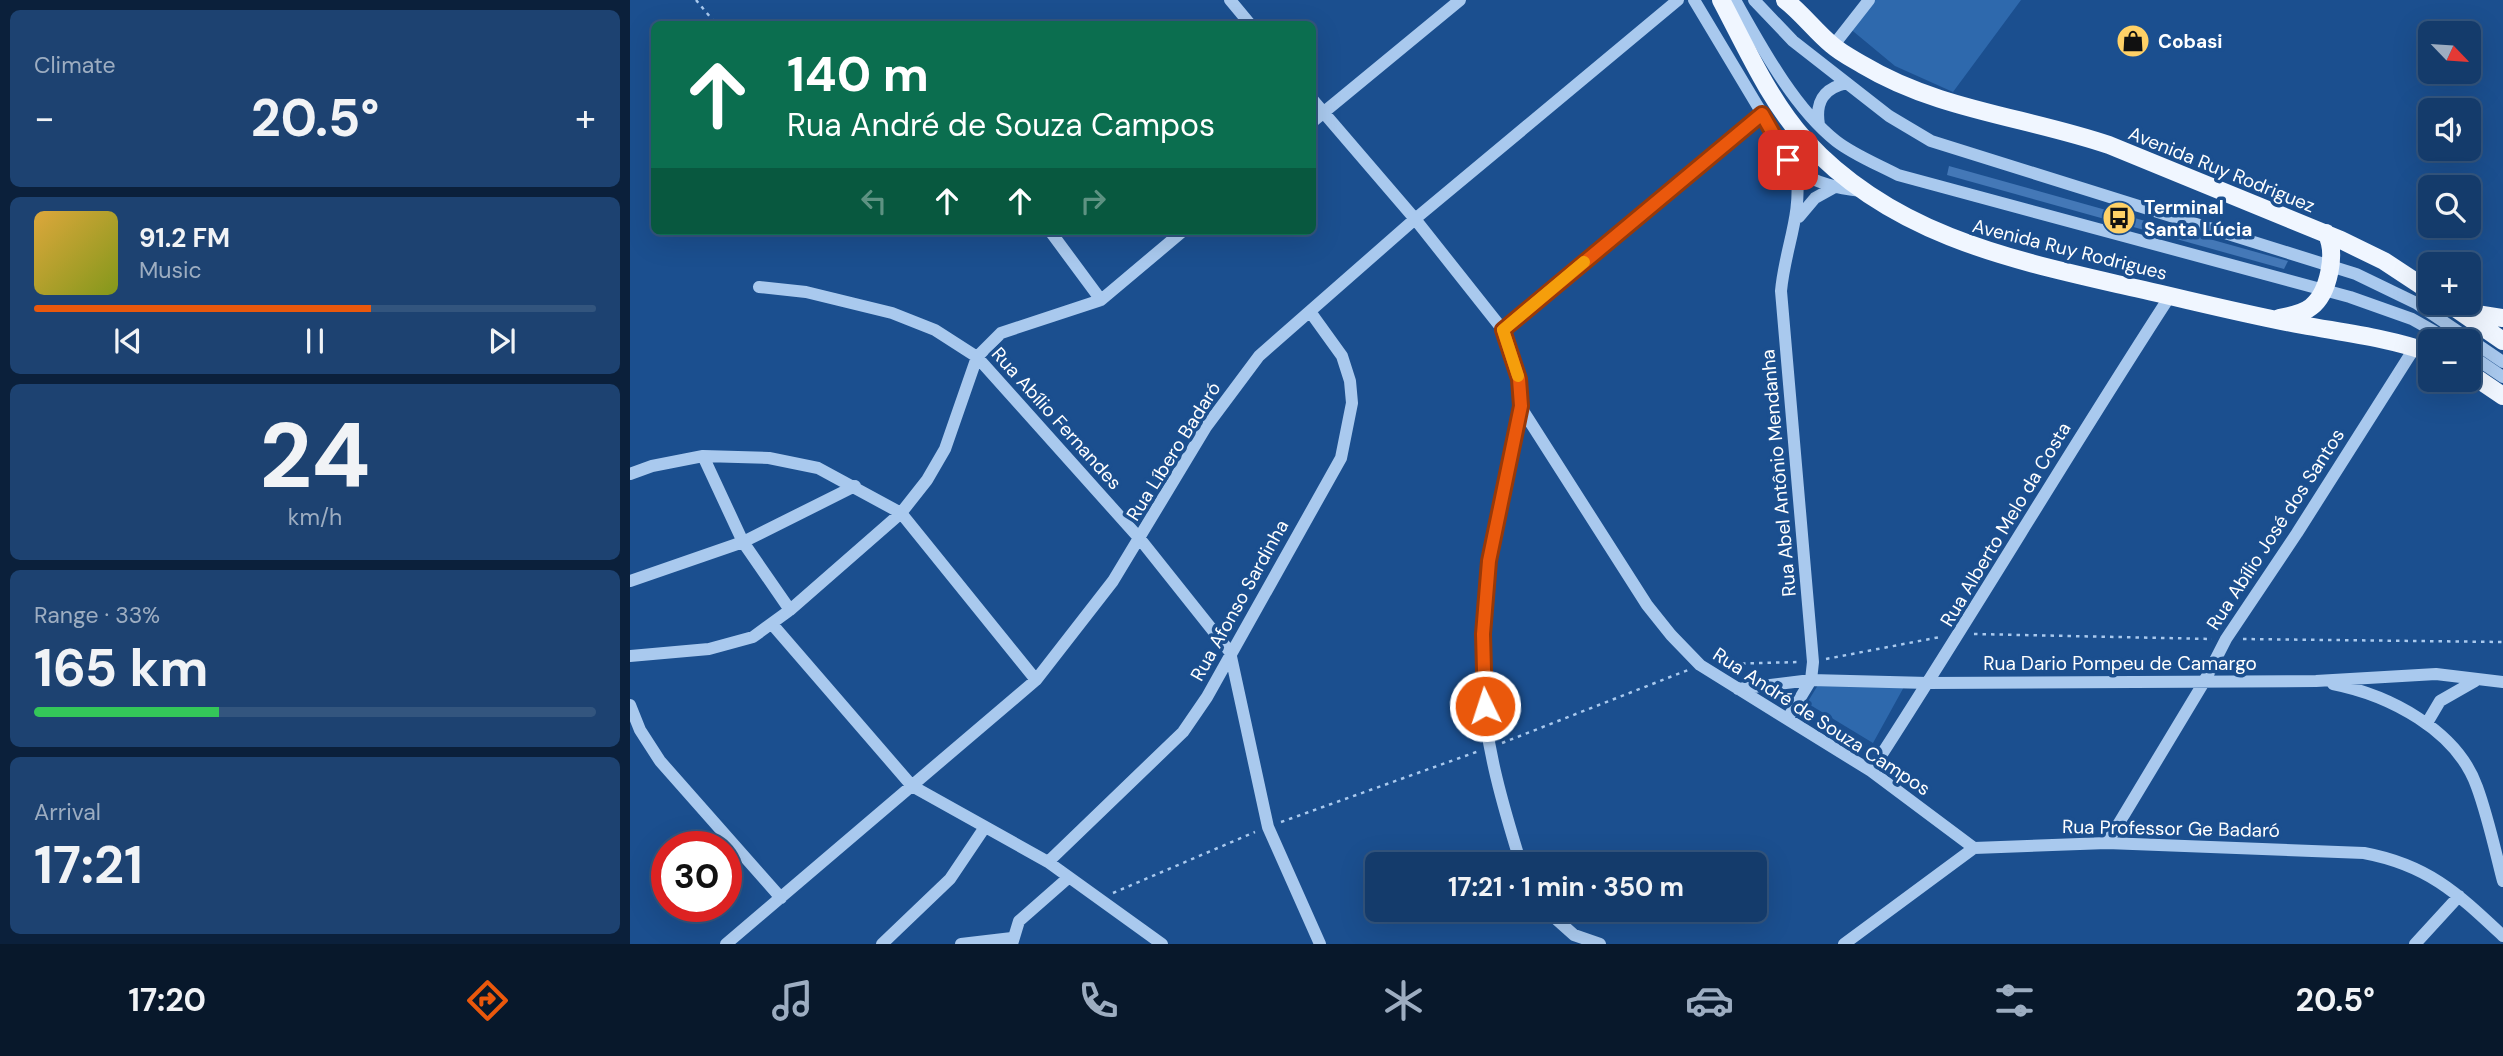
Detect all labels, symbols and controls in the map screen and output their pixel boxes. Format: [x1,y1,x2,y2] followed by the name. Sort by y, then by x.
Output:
[2418,21,2482,84] north arrow
[2418,21,2481,392] map controls
[2114,22,2152,60] shop icon: Cobasi
[2158,29,2223,54] place label: Cobasi
[787,42,929,106] text: 140 m
[672,49,763,140] icon: ahead
[34,50,116,80] text: Climate
[251,84,379,152] text: 20.5°
[34,93,55,143] text: −
[575,93,596,143] text: +
[2418,98,2481,161] button: sound
[787,104,1215,146] text: Rua André de Souza Campos
[2125,121,2319,218] street label: Avenida Ruy Rodriguez
[1758,130,1818,190] pin
[1769,141,1807,179] icon: arrive
[2418,175,2481,238] button: search
[855,182,893,220] icon: left
[928,182,966,220] icon: ahead
[1001,182,1039,220] icon: ahead
[1074,182,1112,220] icon: right
[2144,195,2252,242] place label: Terminal Santa Lúcia
[2100,199,2138,237] bus stop icon: Terminal Santa Lúcia
[1970,213,2170,286] street label: Avenida Ruy Rodrigues
[139,221,230,255] text: 91.2 FM
[2418,252,2481,315] button: +
[139,255,202,285] text: Music
[109,322,147,360] icon: previous
[296,322,334,360] icon: pause
[483,322,521,360] icon: next
[2418,329,2481,392] button: −
[986,342,1127,495] street label: Rua Abílio Fernandes
[1755,348,1802,598] street label: Rua Abel Antônio Mendanha
[1121,377,1226,526] street label: Rua Líbero Badaró
[259,397,371,515] text: 24
[1934,418,2076,631] street label: Rua Alberto Melo da Costa
[2201,424,2350,635] street label: Rua Abílio José dos Santos
[288,502,342,532] text: km/h
[1185,515,1294,685] street label: Rua Afonso Sardinha
[34,600,160,630] text: Range · 33%
[34,634,208,702] text: 165 km
[1708,642,1935,801] street label: Rua André de Souza Campos
[1983,651,2257,676] street label: Rua Dario Pompeu de Camargo
[1448,669,1522,743] position arrow
[34,797,101,827] text: Arrival
[2062,814,2280,843] street label: Rua Professor Ge Badaró
[34,831,143,899] text: 17:21
[651,831,742,922] speed limit sign: 30
[1448,870,1684,904] text: 17:21 · 1 min · 350 m
[463,976,512,1025] icon: directions
[768,976,817,1025] icon: music
[1074,976,1123,1025] icon: phone
[1379,976,1428,1025] icon: climate
[1685,976,1734,1025] icon: car
[1990,976,2039,1025] icon: filters
[128,979,206,1021] text: 17:20
[2296,979,2375,1021] text: 20.5°

